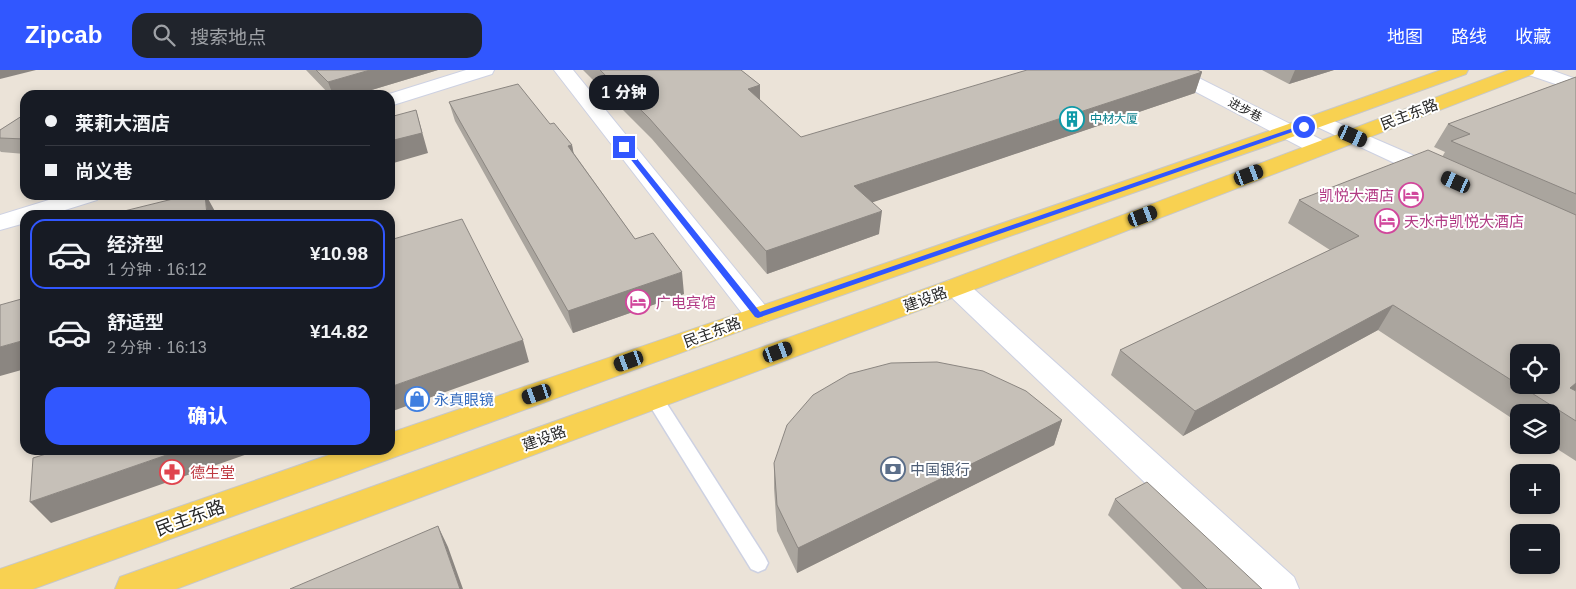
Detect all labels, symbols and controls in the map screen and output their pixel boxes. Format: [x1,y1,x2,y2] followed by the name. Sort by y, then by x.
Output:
[132,13,482,58] search box
[25,21,102,48] text: Zipcab
[150,21,178,49] icon: search
[190,27,266,48] text: 搜索地点
[1387,27,1423,47] text: 地图
[1451,27,1487,47] text: 路线
[1515,27,1551,47] text: 收藏
[589,75,659,110] callout: 1 分钟
[601,84,647,101] text: 1 分钟
[1226,95,1264,125] street label: 进步巷
[1378,95,1440,133] street label: 民主东路
[1059,106,1085,132] building icon: 中材大厦
[1090,112,1138,126] place label: 中材大厦
[75,113,170,134] text: 莱莉大酒店
[1293,116,1315,138] route start
[1336,123,1369,149] car
[613,136,635,158] route end
[75,161,132,182] text: 尚义巷
[1232,163,1265,187] car
[1439,169,1472,195] car
[1398,182,1424,208] hotel icon: 凯悦大酒店
[1319,187,1394,204] place label: 凯悦大酒店
[1126,204,1159,228] car
[1374,208,1400,234] hotel icon: 天水市凯悦大酒店
[1404,213,1524,230] place label: 天水市凯悦大酒店
[47,232,92,277] icon: car
[107,234,164,255] text: 经济型
[310,243,368,264] text: ¥10.98
[107,261,207,278] text: 1 分钟 · 16:12
[901,283,949,315] street label: 建设路
[625,289,651,315] hotel icon: 广电宾馆
[656,294,716,311] place label: 广电宾馆
[47,310,92,355] icon: car
[107,312,164,333] text: 舒适型
[681,314,743,350] street label: 民主东路
[310,321,368,342] text: ¥14.82
[107,339,207,356] text: 2 分钟 · 16:13
[761,340,794,364] car
[1510,344,1560,574] map controls
[1510,344,1560,394] button: locate
[612,349,645,373] car
[520,382,553,406] car
[404,386,430,412] shop icon: 永真眼镜
[45,387,370,445] button: 确认
[434,391,494,408] place label: 永真眼镜
[1510,404,1560,454] button: layers
[520,422,568,454] street label: 建设路
[880,456,906,482] bank icon: 中国银行
[159,459,185,485] pharmacy icon: 德生堂
[910,461,970,478] place label: 中国银行
[190,464,235,481] place label: 德生堂
[1510,464,1560,514] button: +
[153,496,227,540] street label: 民主东路
[1510,524,1560,574] button: −

